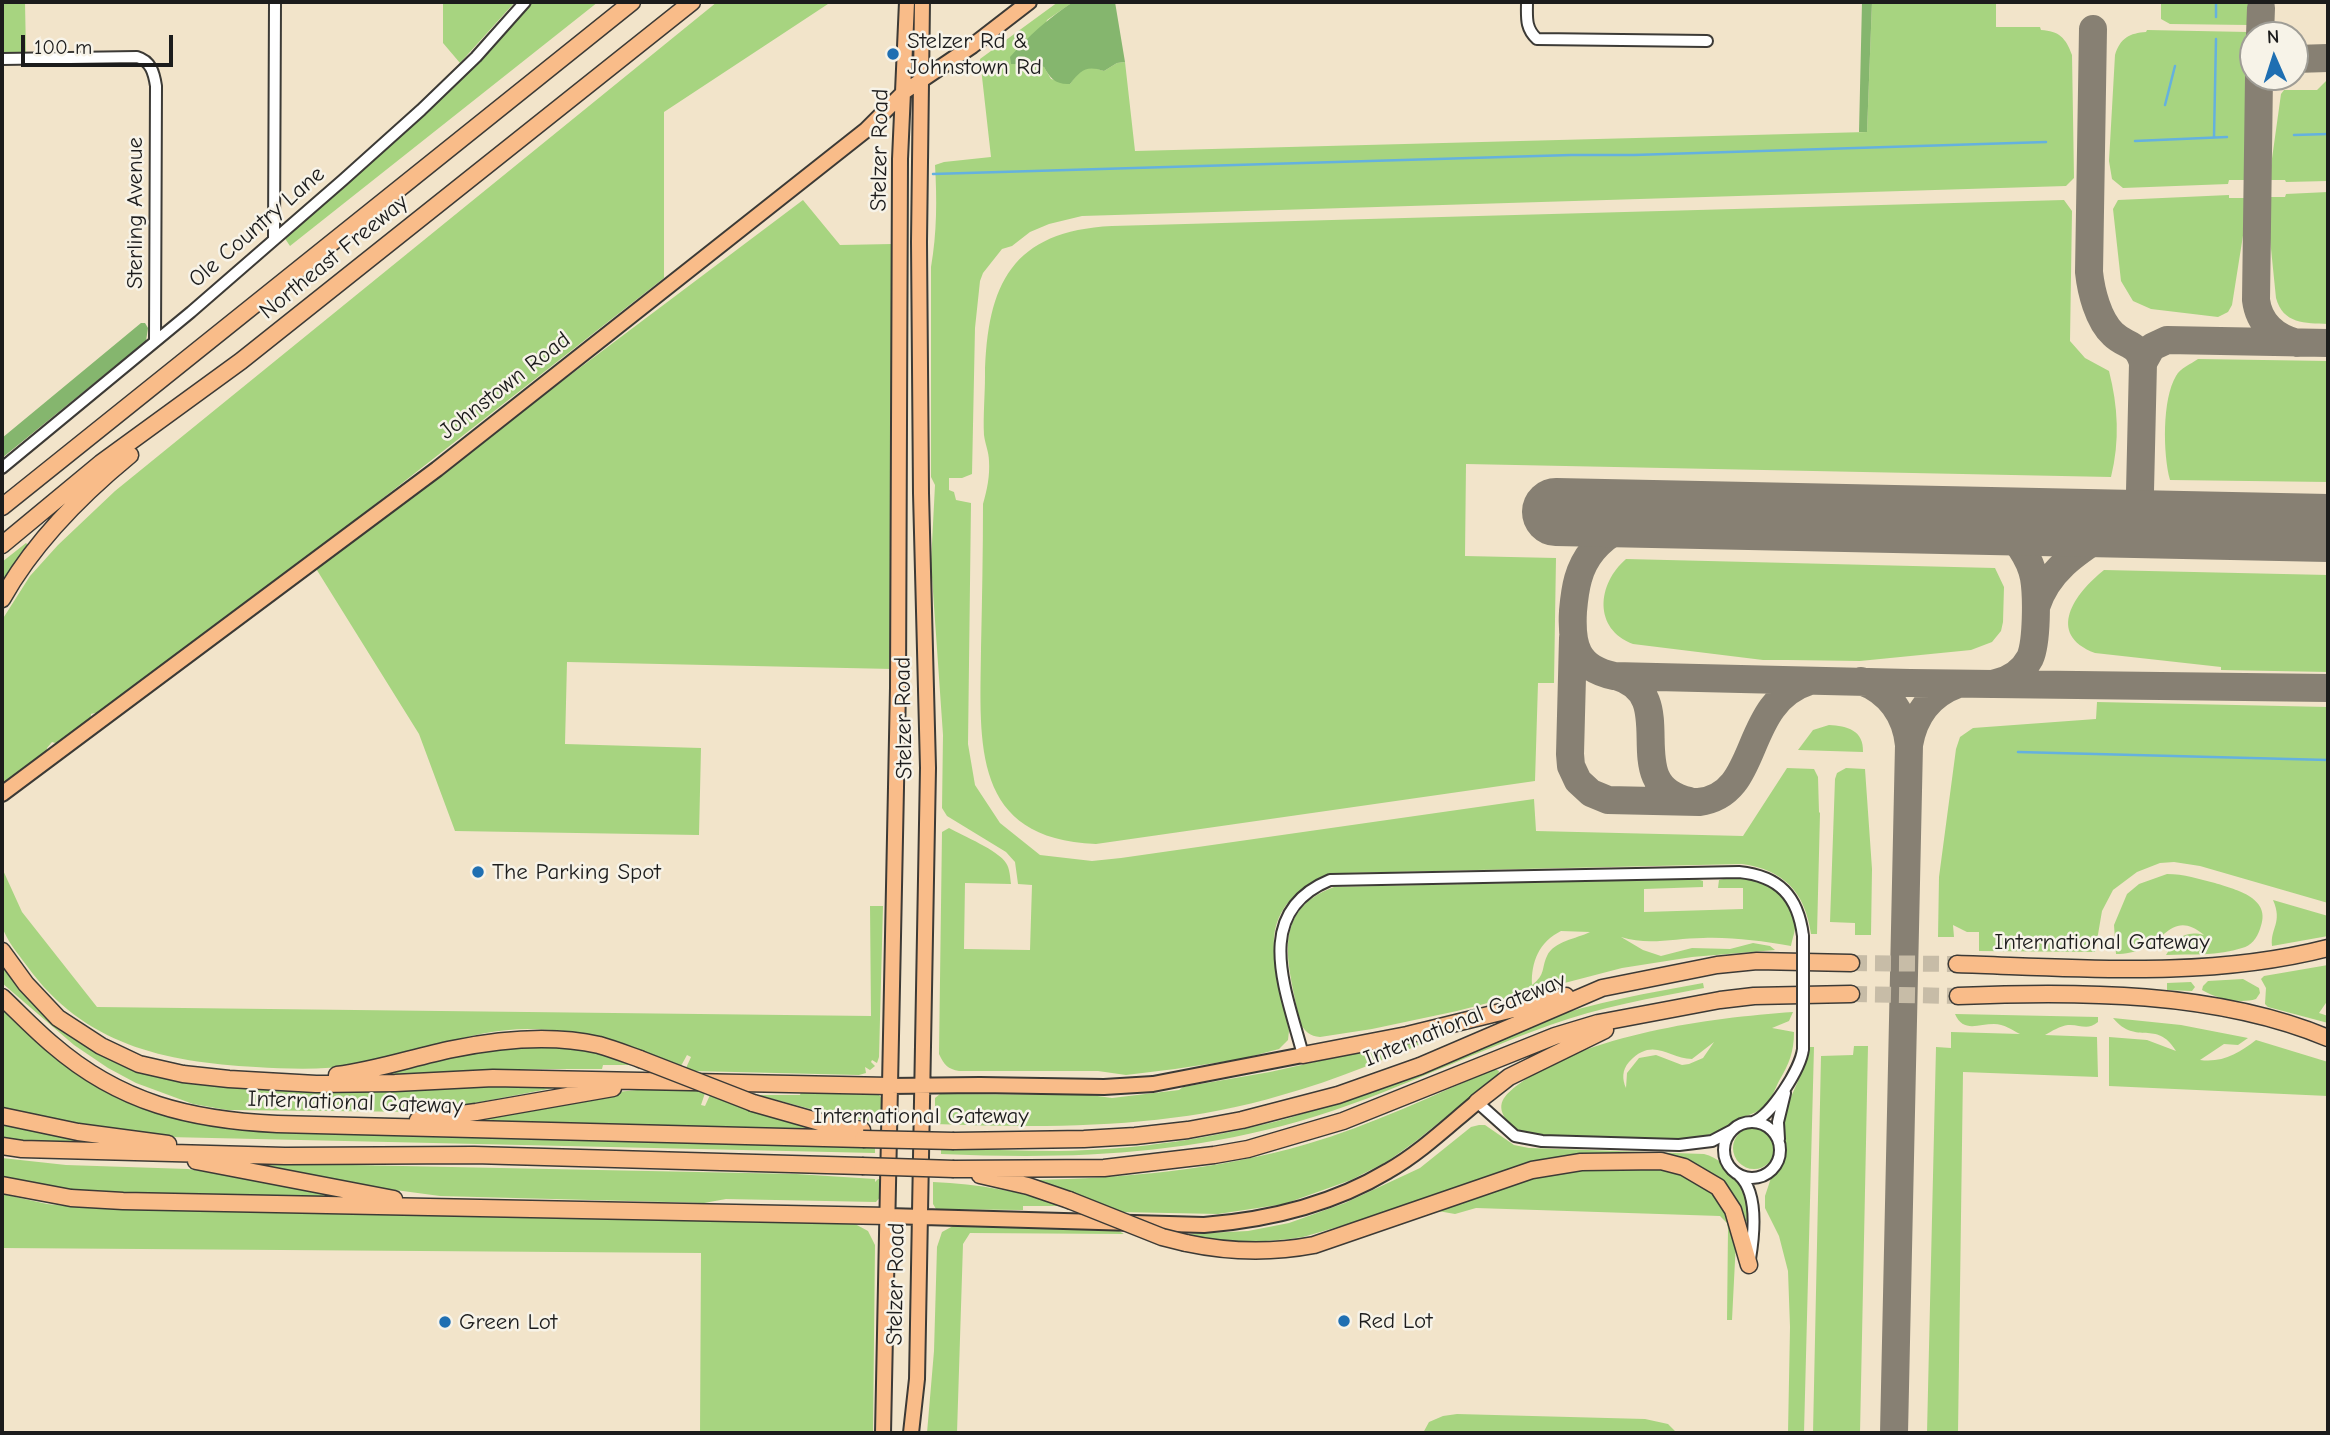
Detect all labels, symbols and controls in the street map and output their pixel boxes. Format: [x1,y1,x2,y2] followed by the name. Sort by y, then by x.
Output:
[24,21,177,65] scale bar
[2239,21,2309,91] north arrow
[2266,26,2280,48] text: N
[907,27,1042,81] place label: Stelzer Rd & Johnstown Rd
[34,35,92,59] text: 100 m
[885,46,901,62] marker: Stelzer Rd & Johnstown Rd
[865,88,895,212] street label: Stelzer Road
[121,137,149,289] street label: Sterling Avenue
[184,161,330,293] street label: Ole Country Lane
[254,189,414,325] street label: Northeast Freeway
[434,326,576,446] street label: Johnstown Road
[889,656,919,780] street label: Stelzer Road
[492,858,661,886] place label: The Parking Spot
[470,864,486,880] marker: The Parking Spot
[1994,928,2210,956] street label: International Gateway
[1360,967,1570,1073] street label: International Gateway
[247,1085,463,1121] street label: International Gateway
[813,1102,1029,1130] street label: International Gateway
[881,1222,911,1346] street label: Stelzer Road
[1358,1307,1432,1335] place label: Red Lot
[459,1308,557,1336] place label: Green Lot
[1336,1313,1352,1329] marker: Red Lot
[437,1314,453,1330] marker: Green Lot

